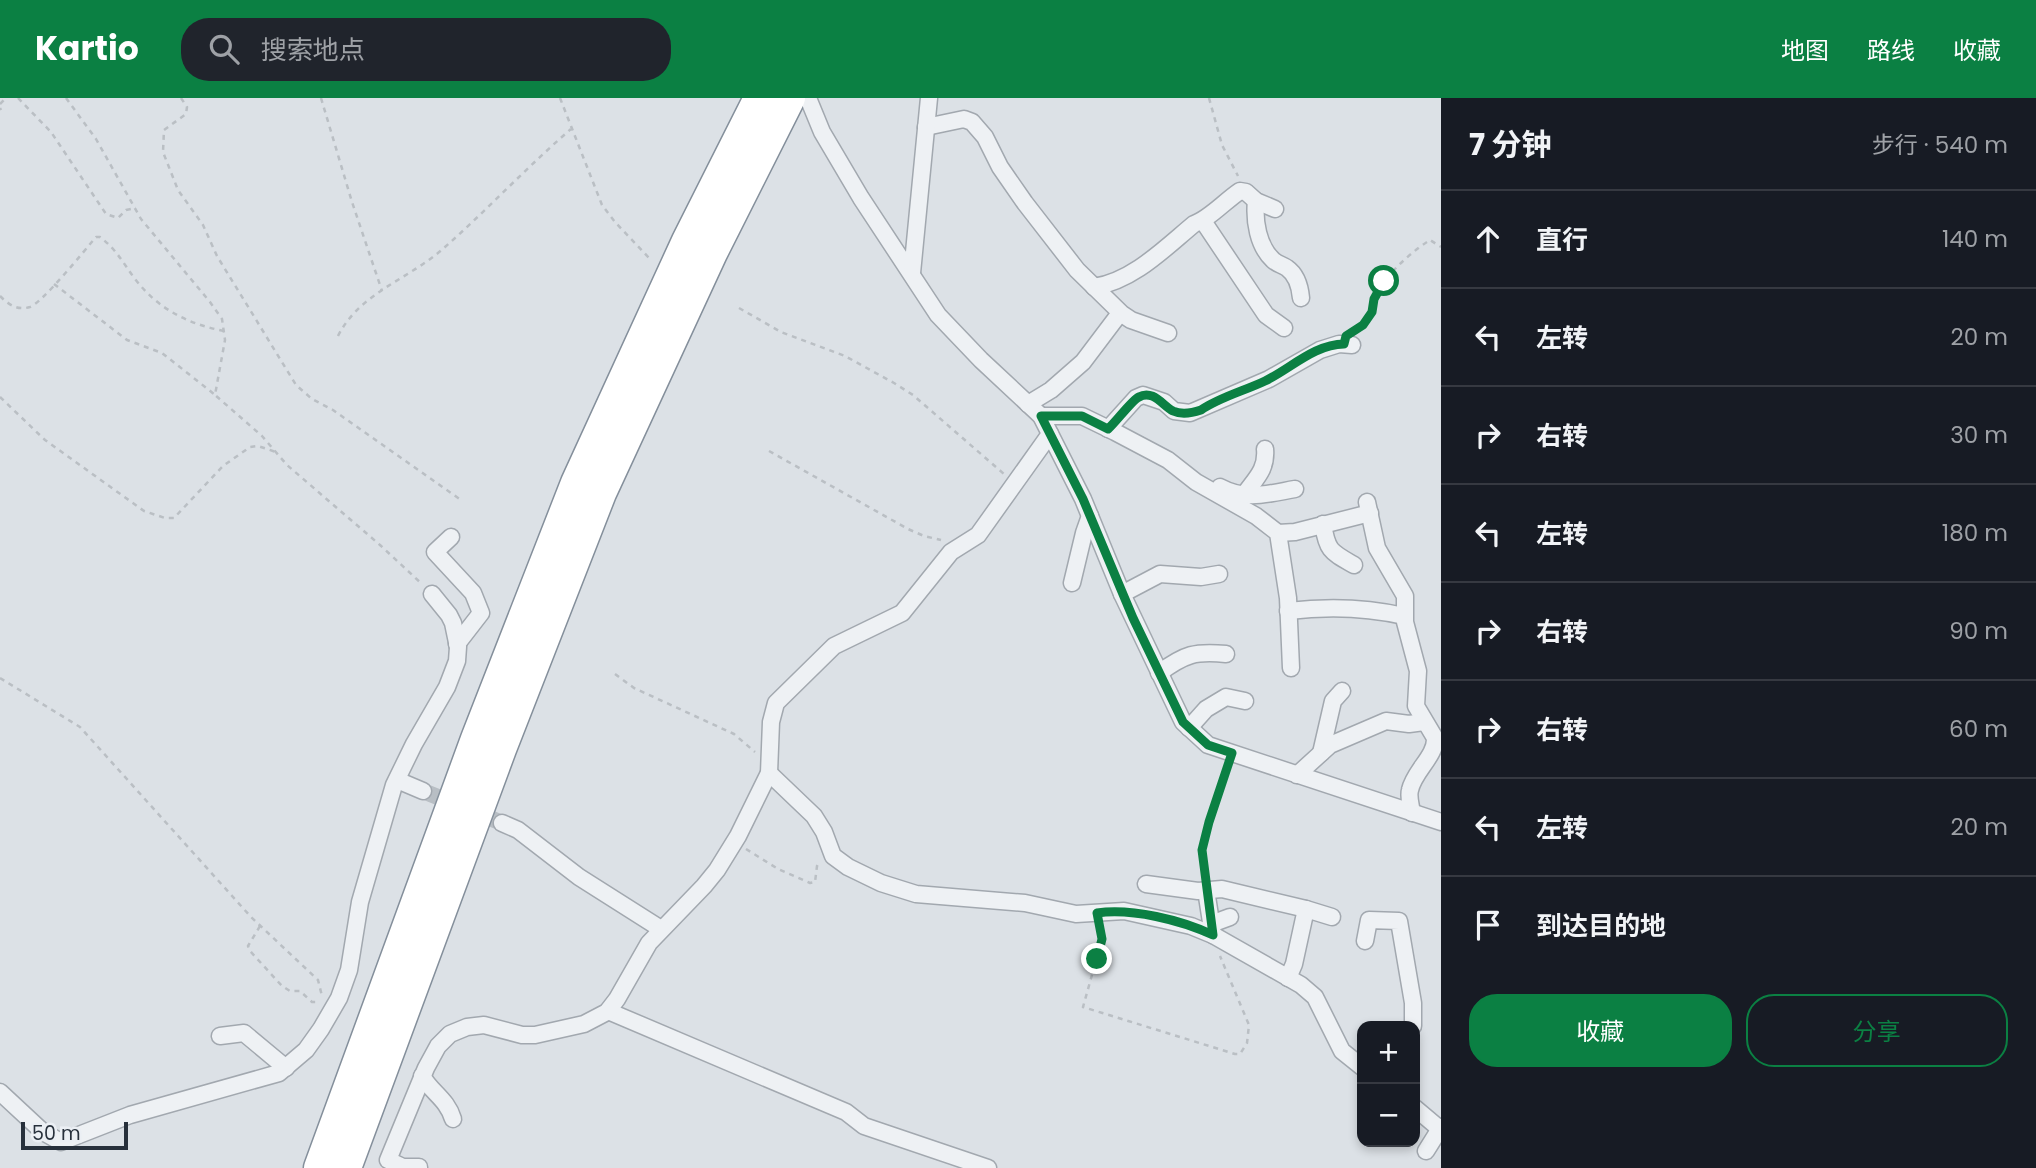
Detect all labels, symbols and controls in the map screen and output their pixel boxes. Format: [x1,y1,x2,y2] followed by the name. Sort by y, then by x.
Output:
[181,18,671,81] search box
[35,25,139,72] text: Kartio
[205,30,243,68] icon: search
[261,32,365,68] text: 搜索地点
[1781,34,1829,67] text: 地图
[1867,34,1915,67] text: 路线
[1953,34,2001,67] text: 收藏
[1469,123,1551,166] text: 7 分钟
[1872,129,2008,161] text: 步行 · 540 m
[1469,220,1507,258] icon: ahead
[1536,222,1588,258] text: 直行
[1942,223,2008,255] text: 140 m
[1368,265,1399,296] route start
[1469,318,1507,356] icon: left
[1536,320,1588,356] text: 左转
[1950,321,2008,353] text: 20 m
[1469,416,1507,454] icon: right
[1536,418,1588,454] text: 右转
[1950,419,2008,451] text: 30 m
[1469,514,1507,552] icon: left
[1536,516,1588,552] text: 左转
[1942,517,2008,549] text: 180 m
[1469,612,1507,650] icon: right
[1536,614,1588,650] text: 右转
[1949,615,2008,647] text: 90 m
[1469,710,1507,748] icon: right
[1536,712,1588,748] text: 右转
[1949,713,2008,745] text: 60 m
[1469,808,1507,846] icon: left
[1536,810,1588,846] text: 左转
[1950,811,2008,843] text: 20 m
[1469,906,1507,944] icon: arrive
[1536,908,1666,944] text: 到达目的地
[1081,943,1112,974] route end
[1469,994,1732,1067] button: 收藏
[1746,994,2008,1067] button: 分享
[1357,1021,1420,1147] map controls
[1357,1021,1420,1084] button: +
[1357,1084,1420,1147] button: −
[21,1119,128,1151] scale bar
[32,1120,81,1147] text: 50 m

